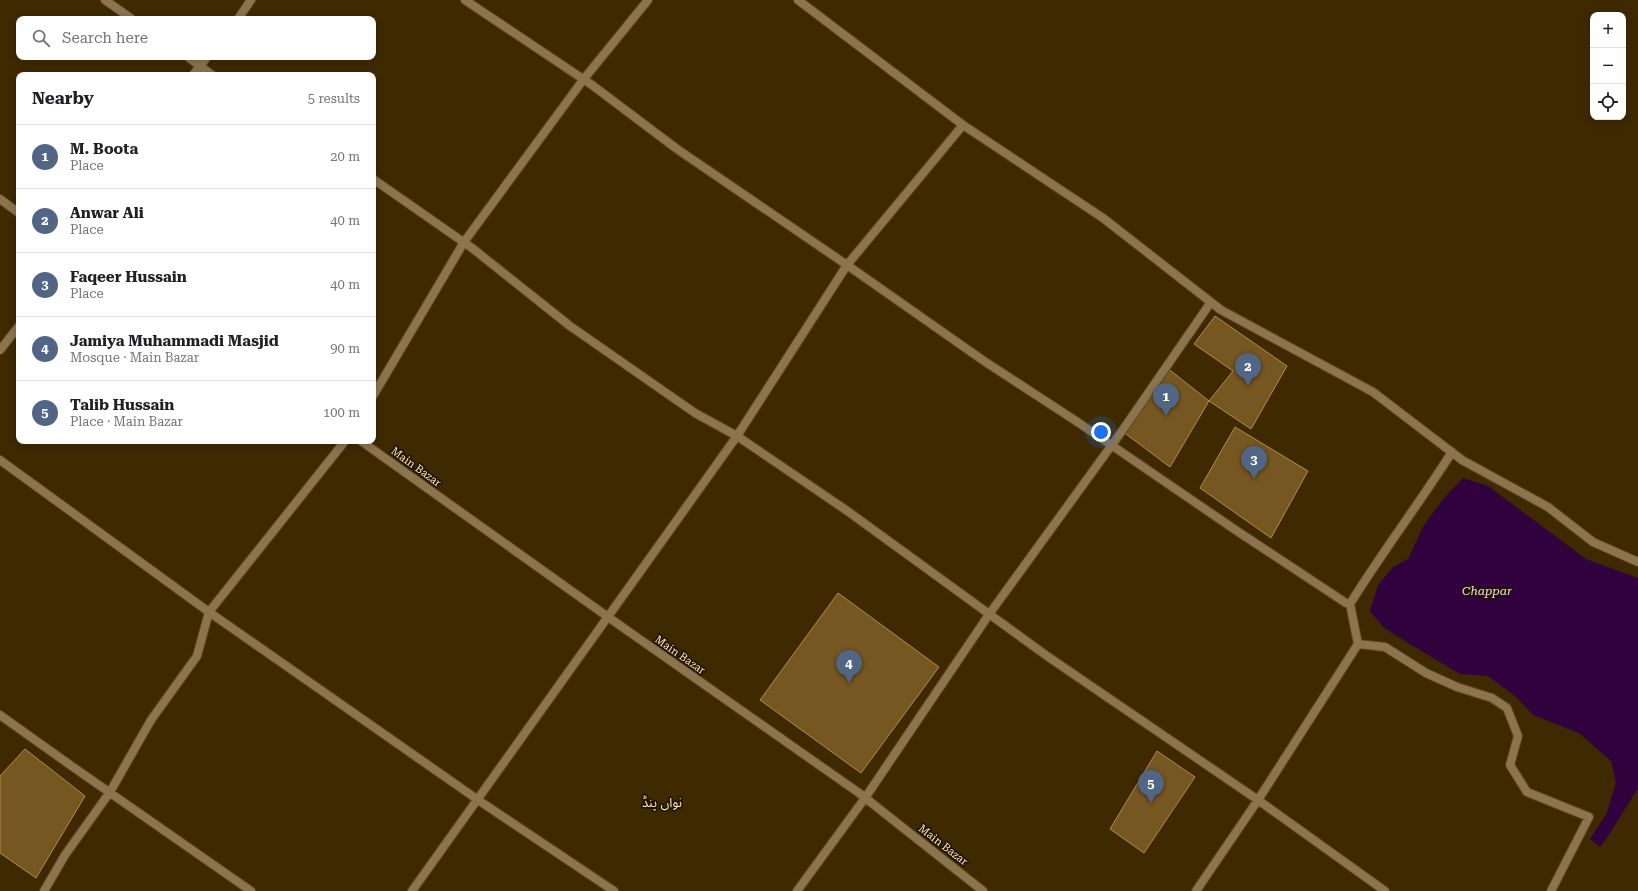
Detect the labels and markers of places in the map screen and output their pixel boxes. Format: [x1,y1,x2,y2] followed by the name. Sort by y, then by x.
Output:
[1235,353,1261,386] pin: 2
[1153,383,1179,416] pin: 1
[1241,446,1267,479] pin: 3
[836,650,862,683] pin: 4
[1138,770,1164,803] pin: 5

